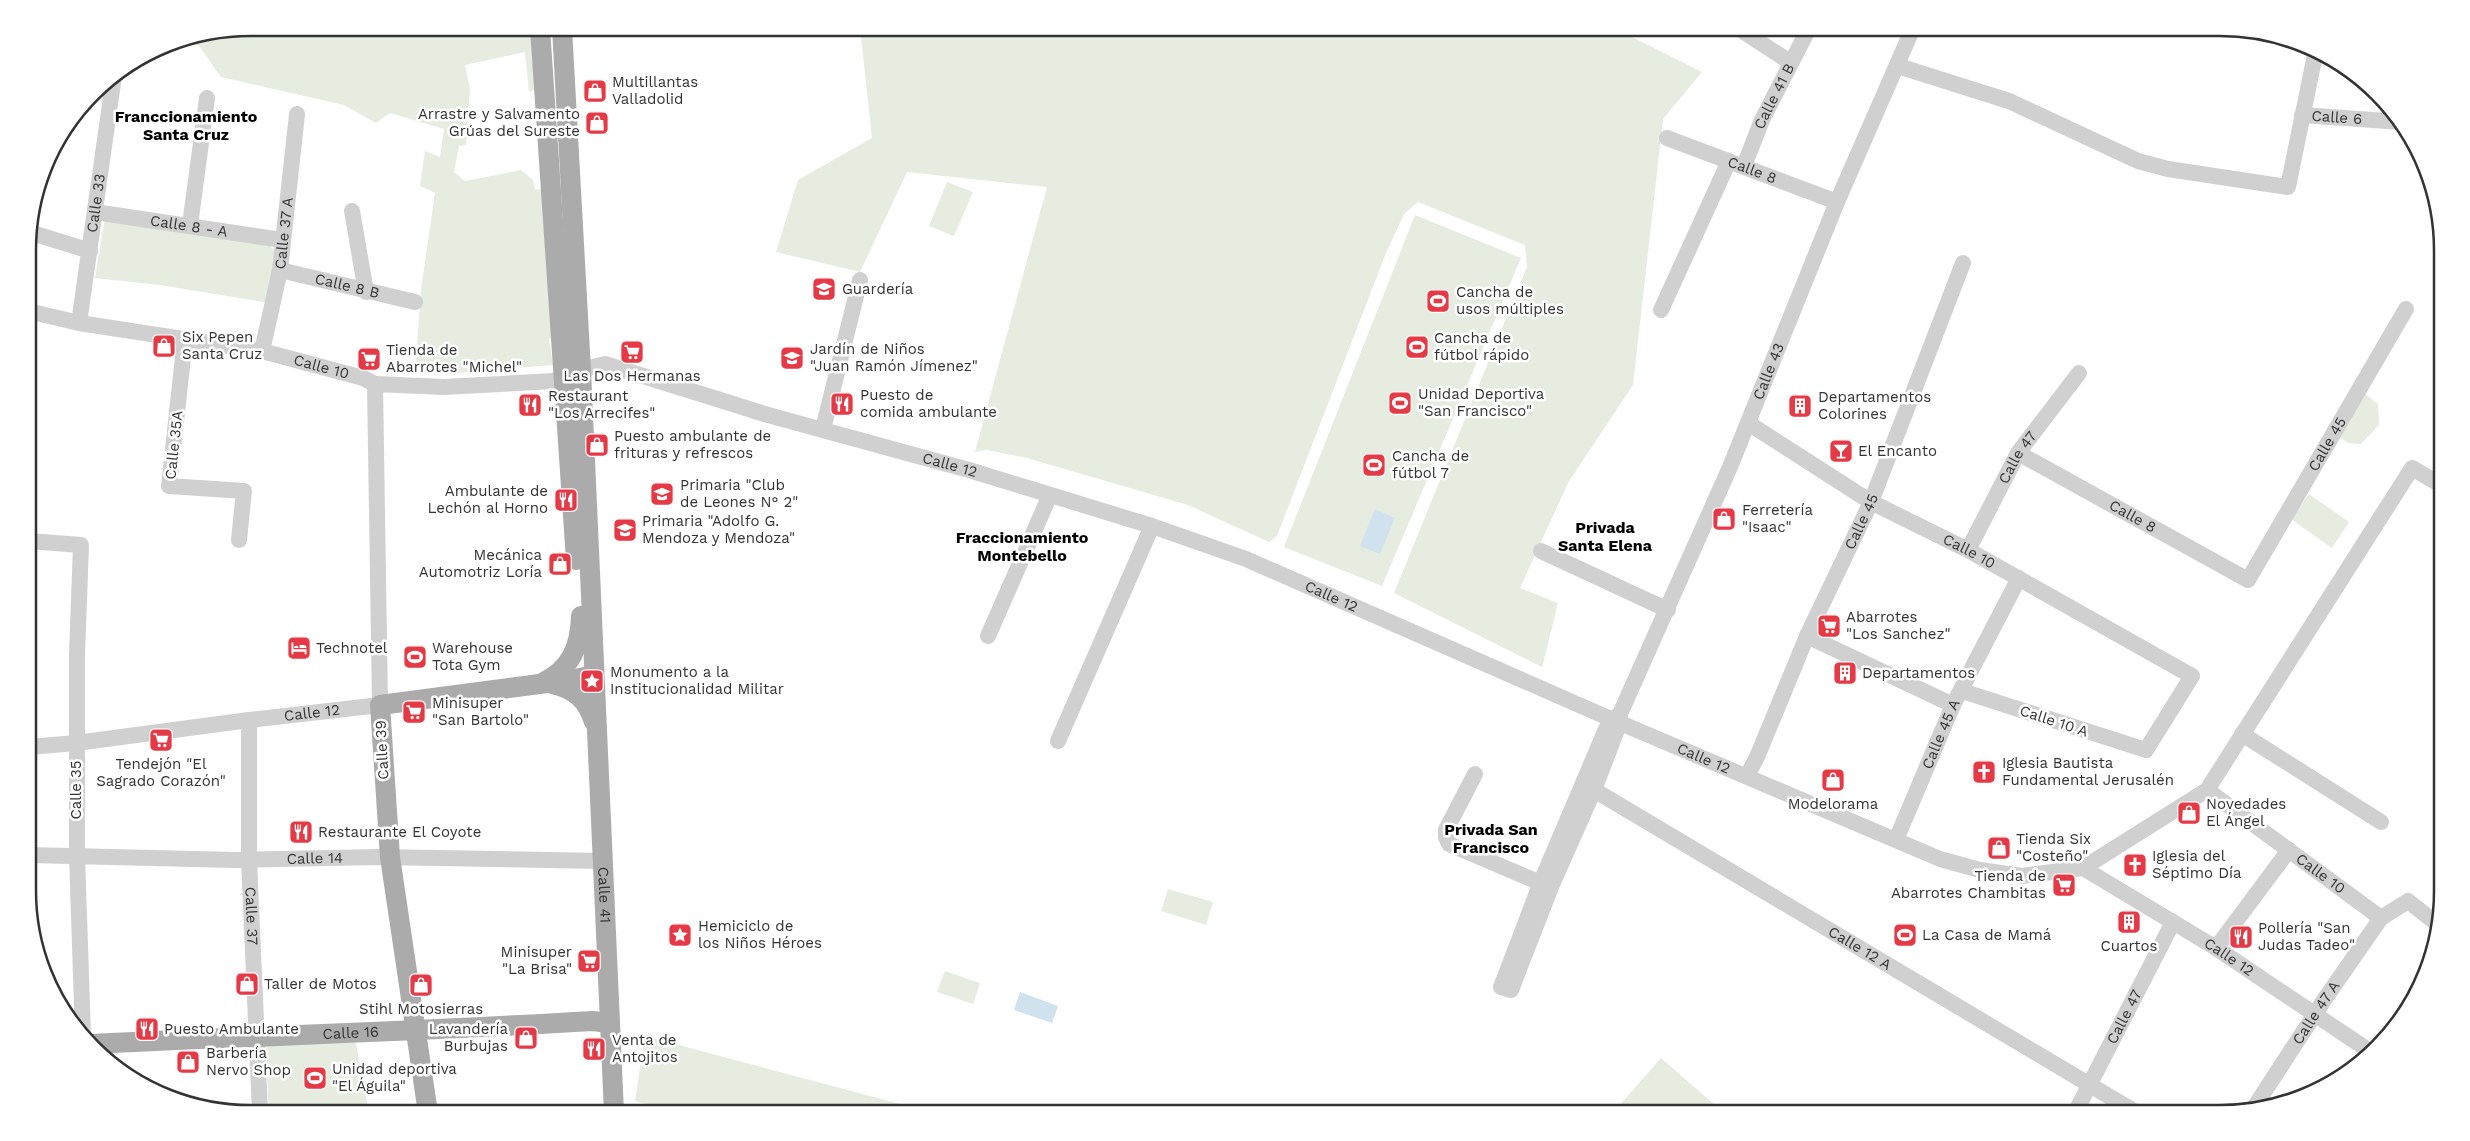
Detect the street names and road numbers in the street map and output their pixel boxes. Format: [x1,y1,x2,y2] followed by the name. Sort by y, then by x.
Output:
[1750,60,1798,132] street label: Calle 41 B
[2311,107,2363,128] street label: Calle 6
[1725,153,1779,187] street label: Calle 8
[83,173,109,234] street label: Calle 33
[271,196,297,270] street label: Calle 37 A
[149,211,229,241] street label: Calle 8 - A
[313,270,381,302] street label: Calle 8 B
[1749,340,1788,402] street label: Calle 43
[292,351,351,383] street label: Calle 10
[161,410,187,480] street label: Calle 35A
[2304,414,2350,474] street label: Calle 45
[1995,428,2040,487] street label: Calle 47
[920,449,980,481] street label: Calle 12
[1841,491,1882,553] street label: Calle 45
[2106,496,2159,537] street label: Calle 8
[1940,530,1998,573] street label: Calle 10
[1302,577,1361,616] street label: Calle 12
[1918,696,1964,772] street label: Calle 45 A
[283,701,341,725] street label: Calle 12
[2017,701,2091,741] street label: Calle 10 A
[371,720,393,780] street label: Calle 39
[1674,739,1733,778] street label: Calle 12
[67,760,85,820] street label: Calle 35
[286,849,343,868] street label: Calle 14
[2292,850,2349,898] street label: Calle 10
[594,866,615,924] street label: Calle 41
[241,886,262,945] street label: Calle 37
[1825,922,1895,974] street label: Calle 12 A
[2201,934,2257,980] street label: Calle 12
[2288,977,2344,1048] street label: Calle 47 A
[2103,987,2146,1047] street label: Calle 47
[322,1023,379,1043] street label: Calle 16

